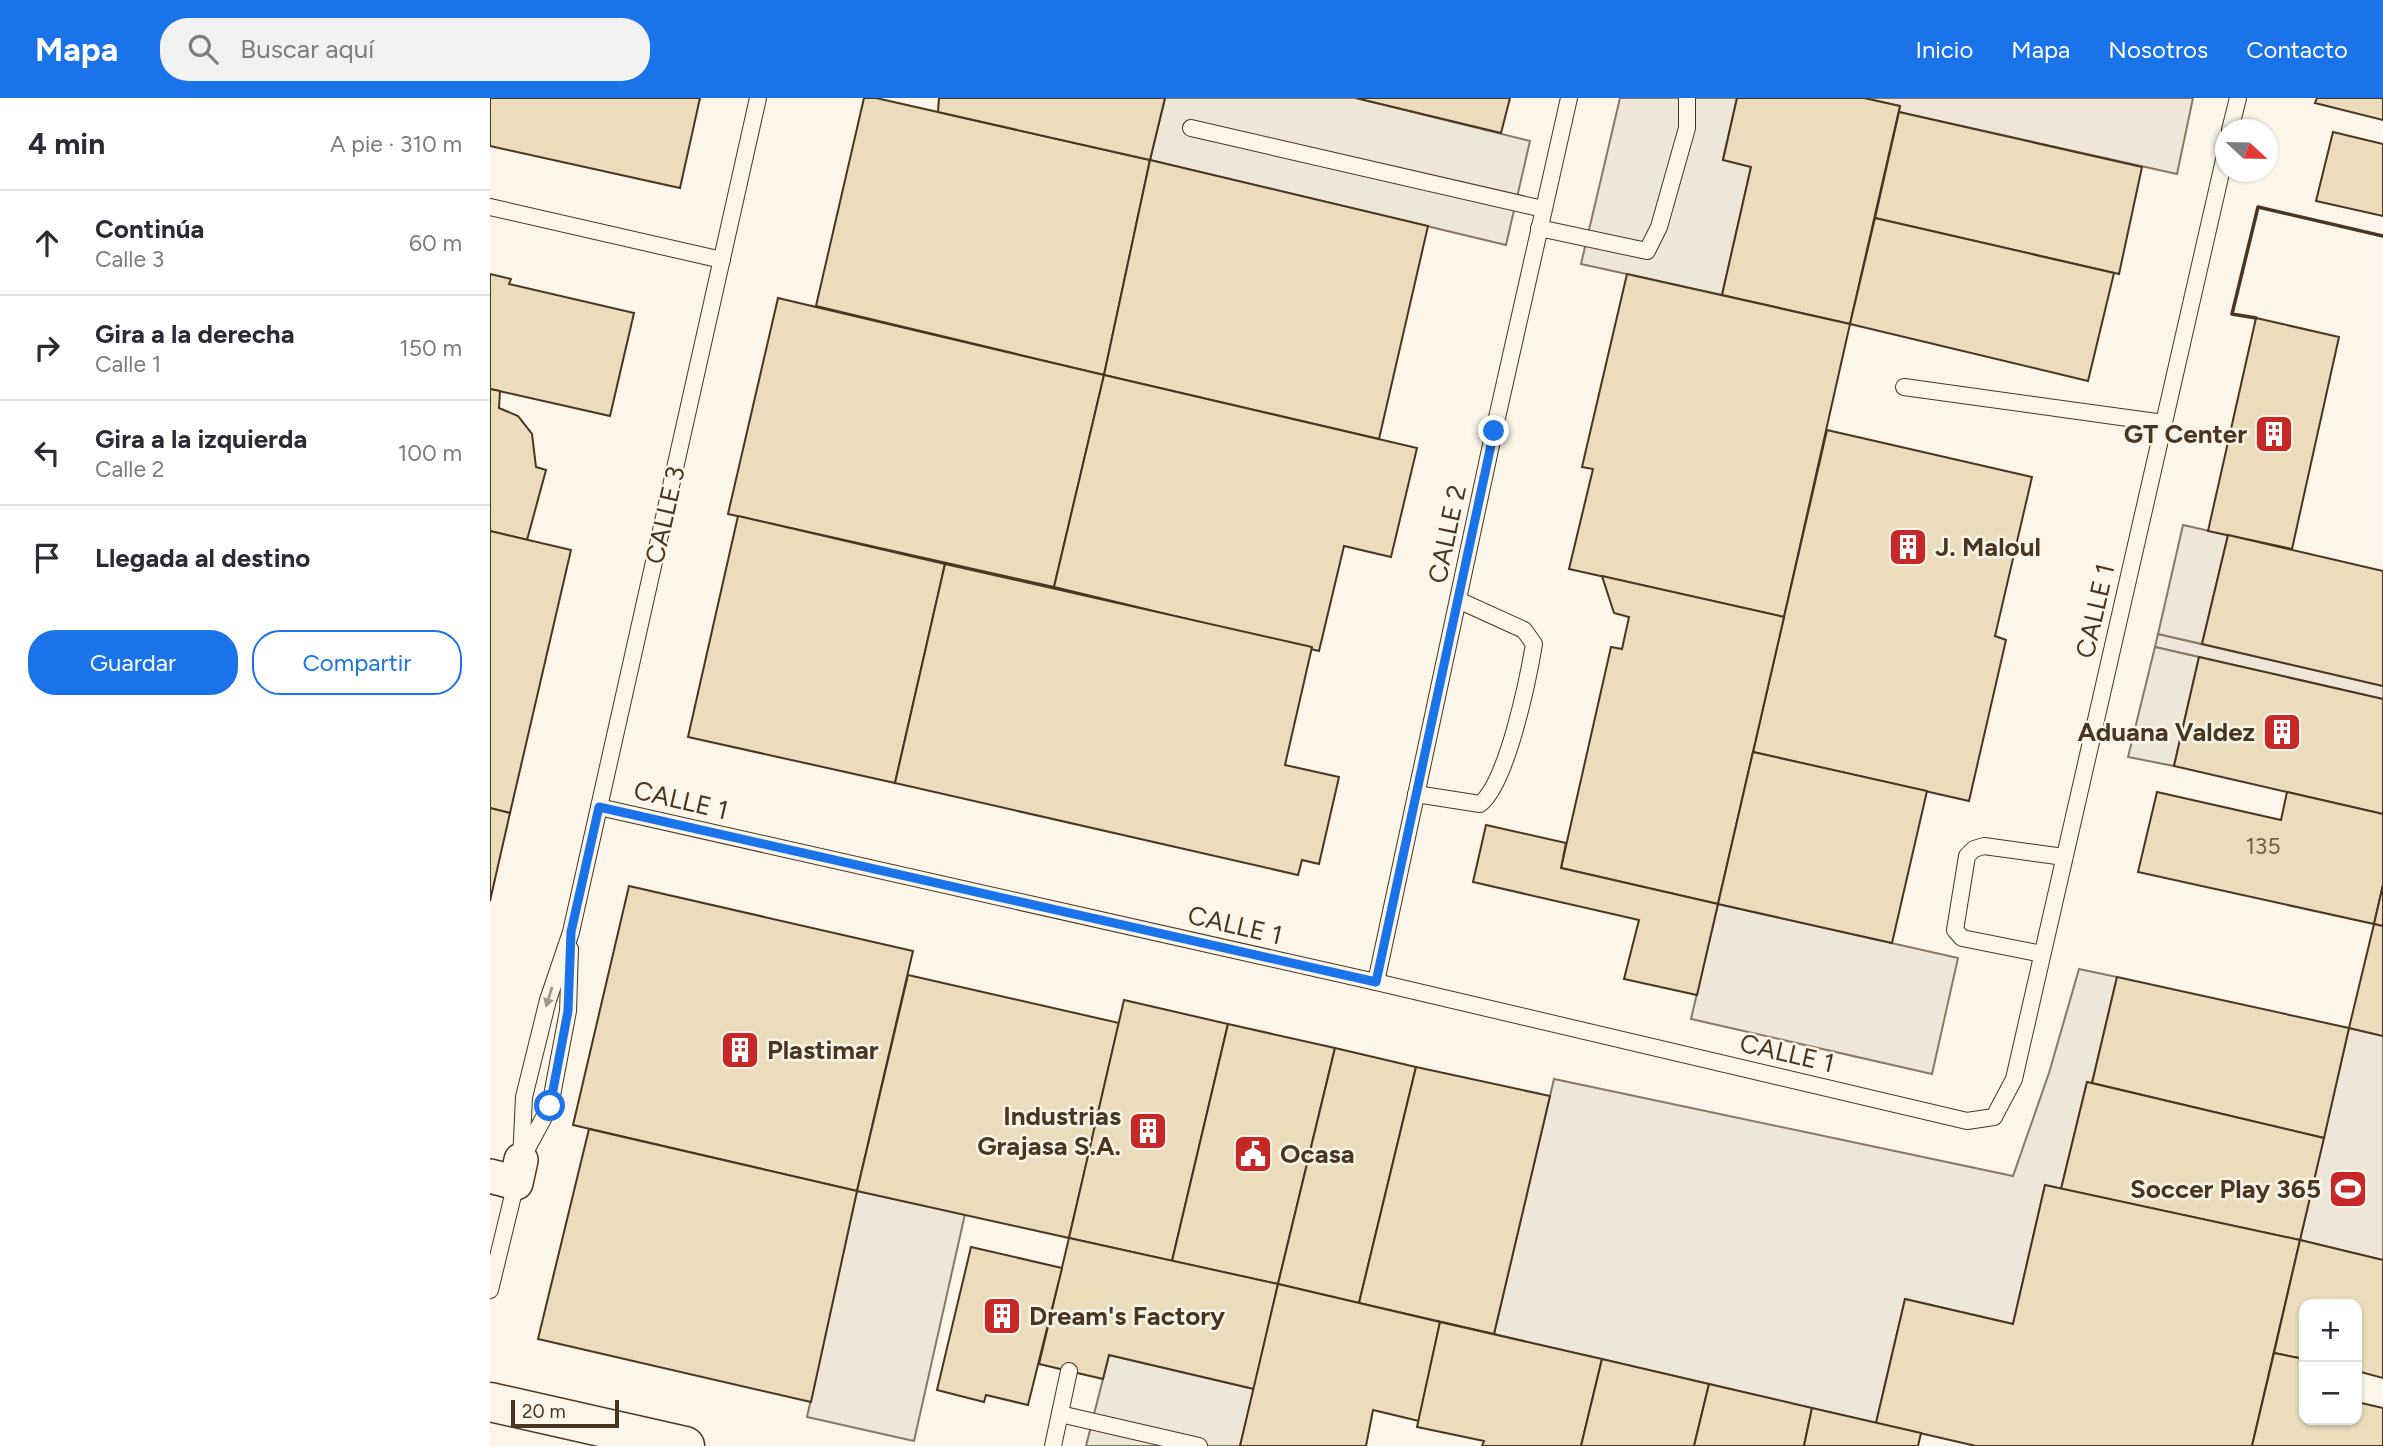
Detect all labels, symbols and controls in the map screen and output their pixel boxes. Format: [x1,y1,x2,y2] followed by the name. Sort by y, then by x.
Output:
[160,18,650,81] search box
[35,30,118,69] text: Mapa
[184,30,222,68] icon: search
[240,33,374,65] text: Buscar aquí
[1915,35,1973,64] text: Inicio
[2011,35,2070,64] text: Mapa
[2108,35,2208,64] text: Nosotros
[2246,35,2348,64] text: Contacto
[2215,119,2278,182] north arrow
[28,125,105,162] text: 4 min
[330,130,462,158] text: A pie · 310 m
[95,213,204,245] text: Continúa
[28,224,66,262] icon: ahead
[409,229,462,257] text: 60 m
[95,245,164,273] text: Calle 3
[95,318,295,350] text: Gira a la derecha
[28,329,66,367] icon: right
[399,334,462,362] text: 150 m
[95,350,161,378] text: Calle 1
[2253,413,2295,455] building icon: GT Center
[1478,415,1509,446] route end
[2124,418,2247,450] place label: GT Center
[95,423,307,455] text: Gira a la izquierda
[28,434,66,472] icon: left
[398,439,462,467] text: 100 m
[95,455,165,483] text: Calle 2
[638,463,692,567] street label: CALLE 3
[1421,482,1473,586] street label: CALLE 2
[1887,526,1929,568] building icon: J. Maloul
[1935,531,2041,563] place label: J. Maloul
[28,539,66,577] icon: arrive
[95,542,310,574] text: Llegada al destino
[2069,561,2121,661] street label: CALLE 1
[28,630,238,695] button: Guardar
[252,630,462,695] button: Compartir
[2261,711,2303,753] building icon: Aduana Valdez
[2078,716,2255,748] place label: Aduana Valdez
[631,774,731,826] street label: CALLE 1
[2245,832,2281,860] house number: 135
[1185,899,1285,951] street label: CALLE 1
[543,986,554,1007] one-way arrow
[1737,1027,1837,1079] street label: CALLE 1
[719,1029,761,1071] building icon: Plastimar
[767,1034,879,1066] place label: Plastimar
[534,1090,565,1121] route start
[977,1100,1121,1162] place label: Industrias Grajasa S.A.
[1127,1110,1169,1152] building icon: Industrias Grajasa S.A.
[1232,1133,1274,1175] public building icon: Ocasa
[1280,1138,1355,1170] place label: Ocasa
[2327,1168,2369,1210] sports icon: Soccer Play 365
[2130,1173,2321,1205] place label: Soccer Play 365
[981,1295,1023,1337] building icon: Dream's Factory
[2299,1299,2362,1425] map controls
[2299,1299,2362,1362] button: +
[1029,1300,1225,1332] place label: Dream's Factory
[2299,1362,2362,1425] button: −
[511,1397,620,1429] scale bar
[522,1400,566,1423] text: 20 m

